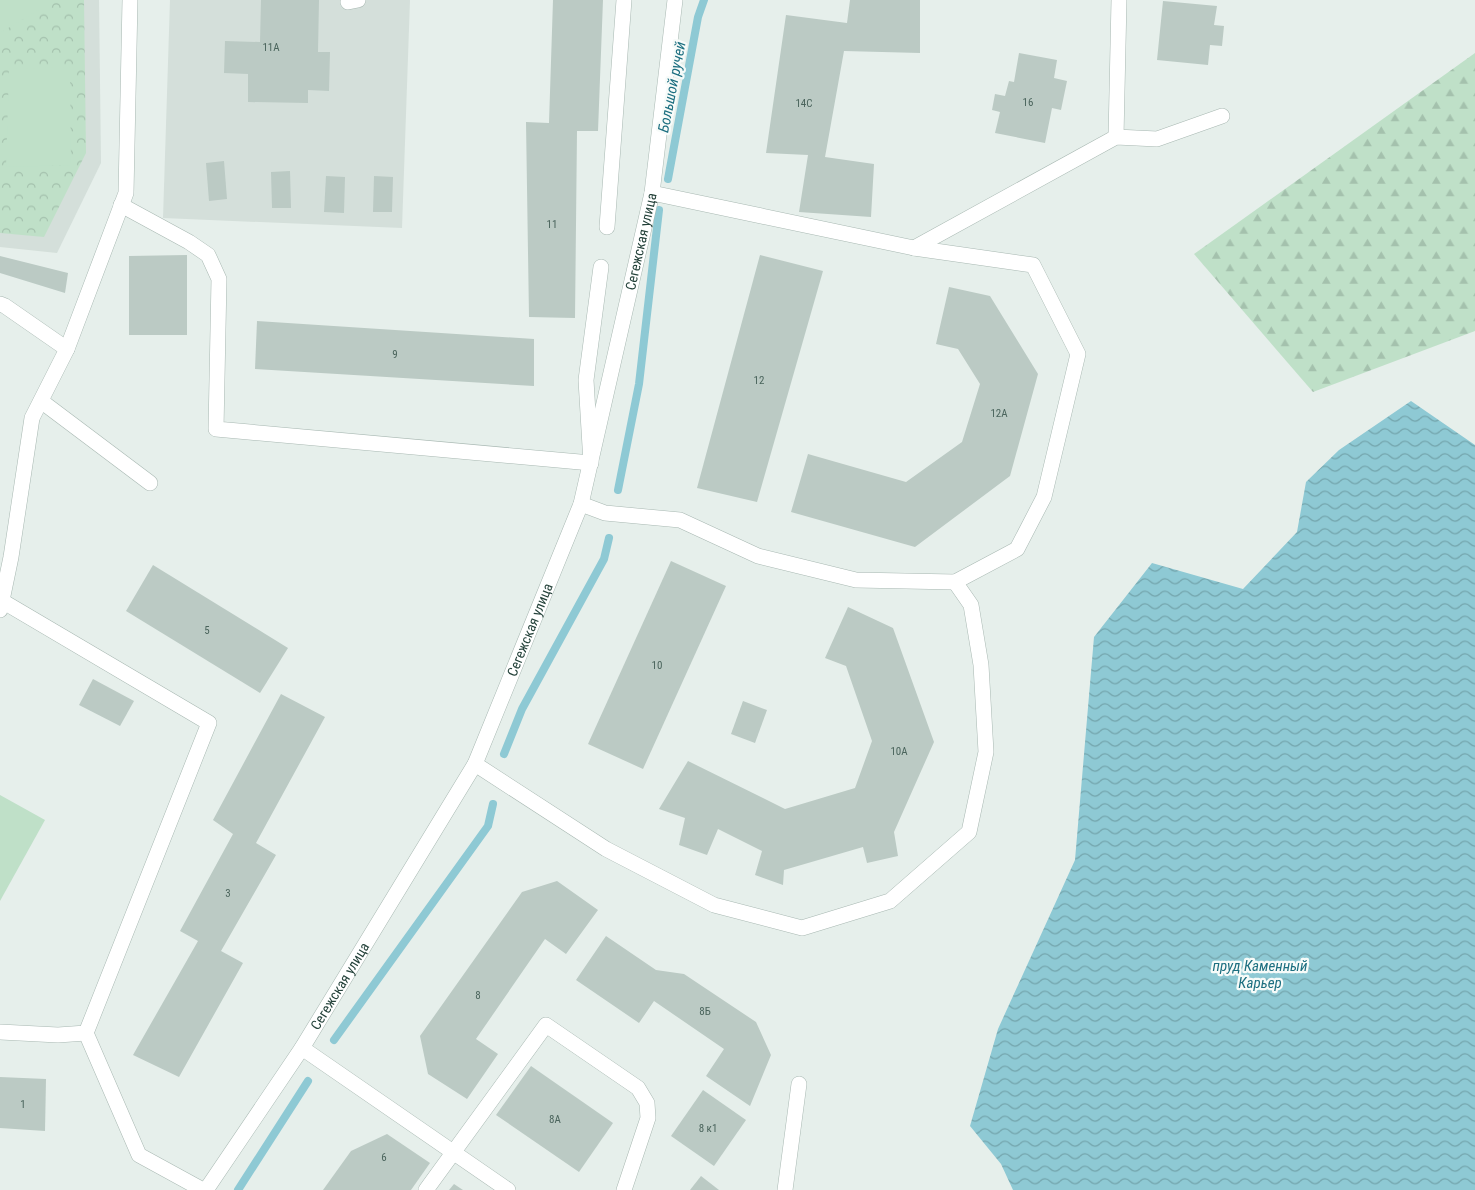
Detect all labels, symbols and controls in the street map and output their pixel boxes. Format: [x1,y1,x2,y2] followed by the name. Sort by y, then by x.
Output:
[654,40,690,134] water label: Большой ручей
[262,41,280,54] house number: 11А
[1023,96,1033,109] house number: 16
[795,97,813,110] house number: 14С
[622,191,660,292] street label: Сегежская улица
[547,218,557,231] house number: 11
[392,348,398,361] house number: 9
[754,374,764,387] house number: 12
[990,407,1008,420] house number: 12А
[504,581,556,679] street label: Сегежская улица
[204,624,210,637] house number: 5
[652,659,662,672] house number: 10
[890,745,908,758] house number: 10А
[225,887,231,900] house number: 3
[307,940,372,1032] street label: Сегежская улица
[1213,957,1307,992] water label: пруд Каменный Карьер
[475,989,481,1002] house number: 8
[699,1005,711,1018] house number: 8Б
[20,1098,26,1111] house number: 1
[549,1113,562,1126] house number: 8А
[699,1122,717,1135] house number: 8 к1
[381,1151,387,1164] house number: 6

